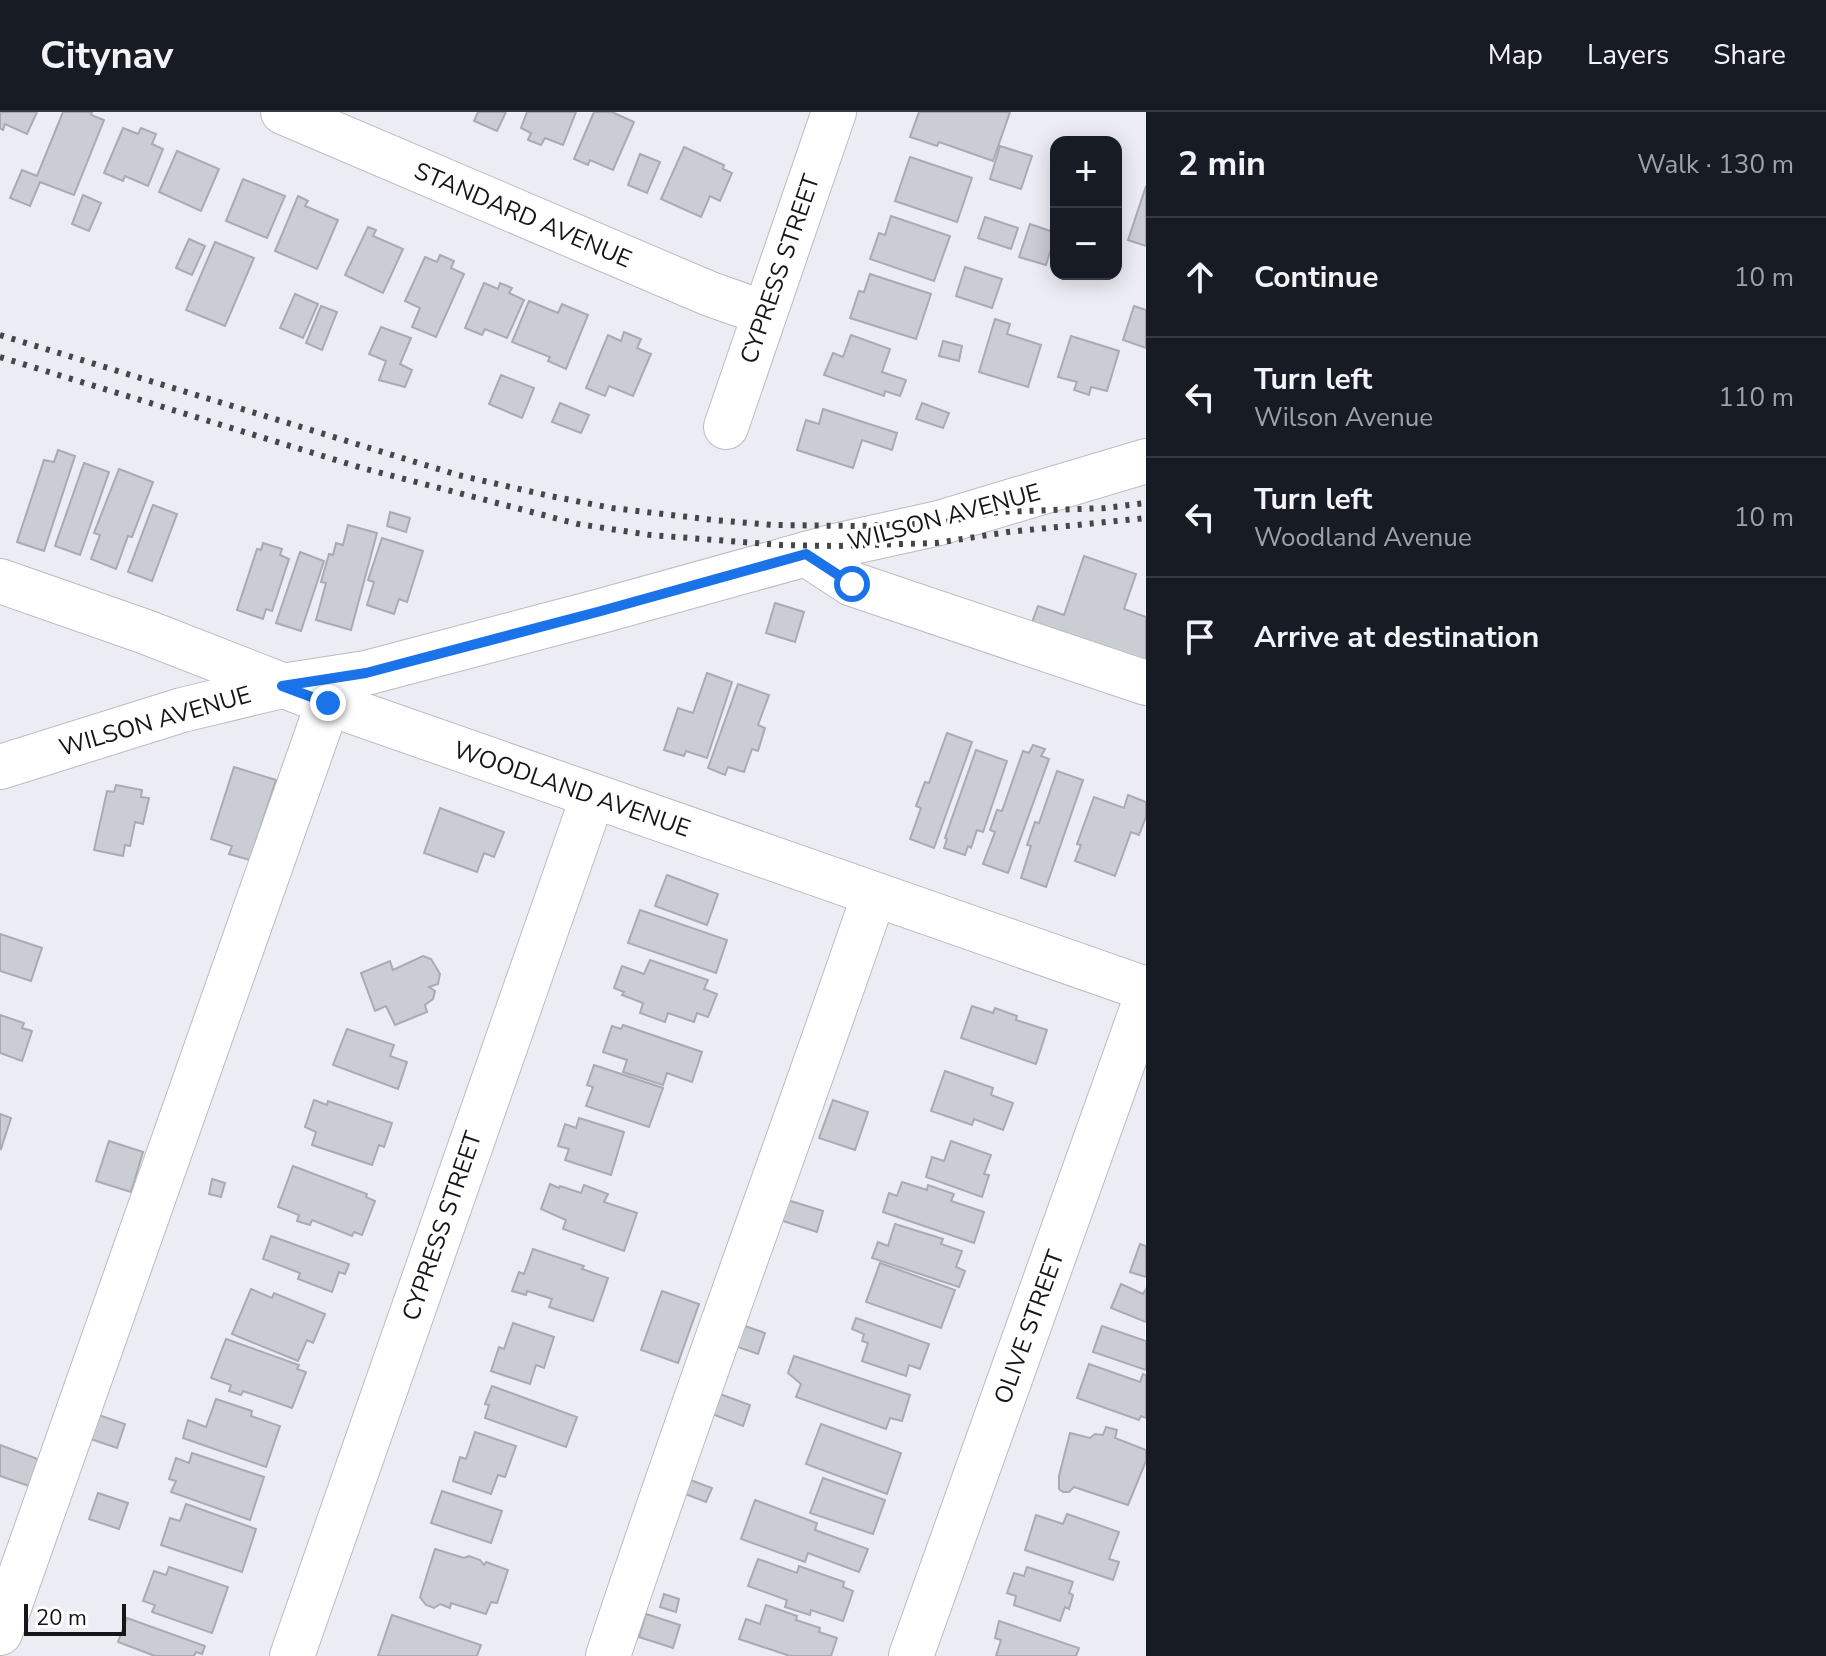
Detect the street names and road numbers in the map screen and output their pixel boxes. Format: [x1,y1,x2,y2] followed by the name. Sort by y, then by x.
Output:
[409,155,637,275] street label: STANDARD AVENUE
[733,170,828,368] street label: CYPRESS STREET
[844,476,1044,558] street label: WILSON AVENUE
[55,678,255,764] street label: WILSON AVENUE
[449,733,695,845] street label: WOODLAND AVENUE
[395,1127,490,1325] street label: CYPRESS STREET
[986,1245,1072,1408] street label: OLIVE STREET

